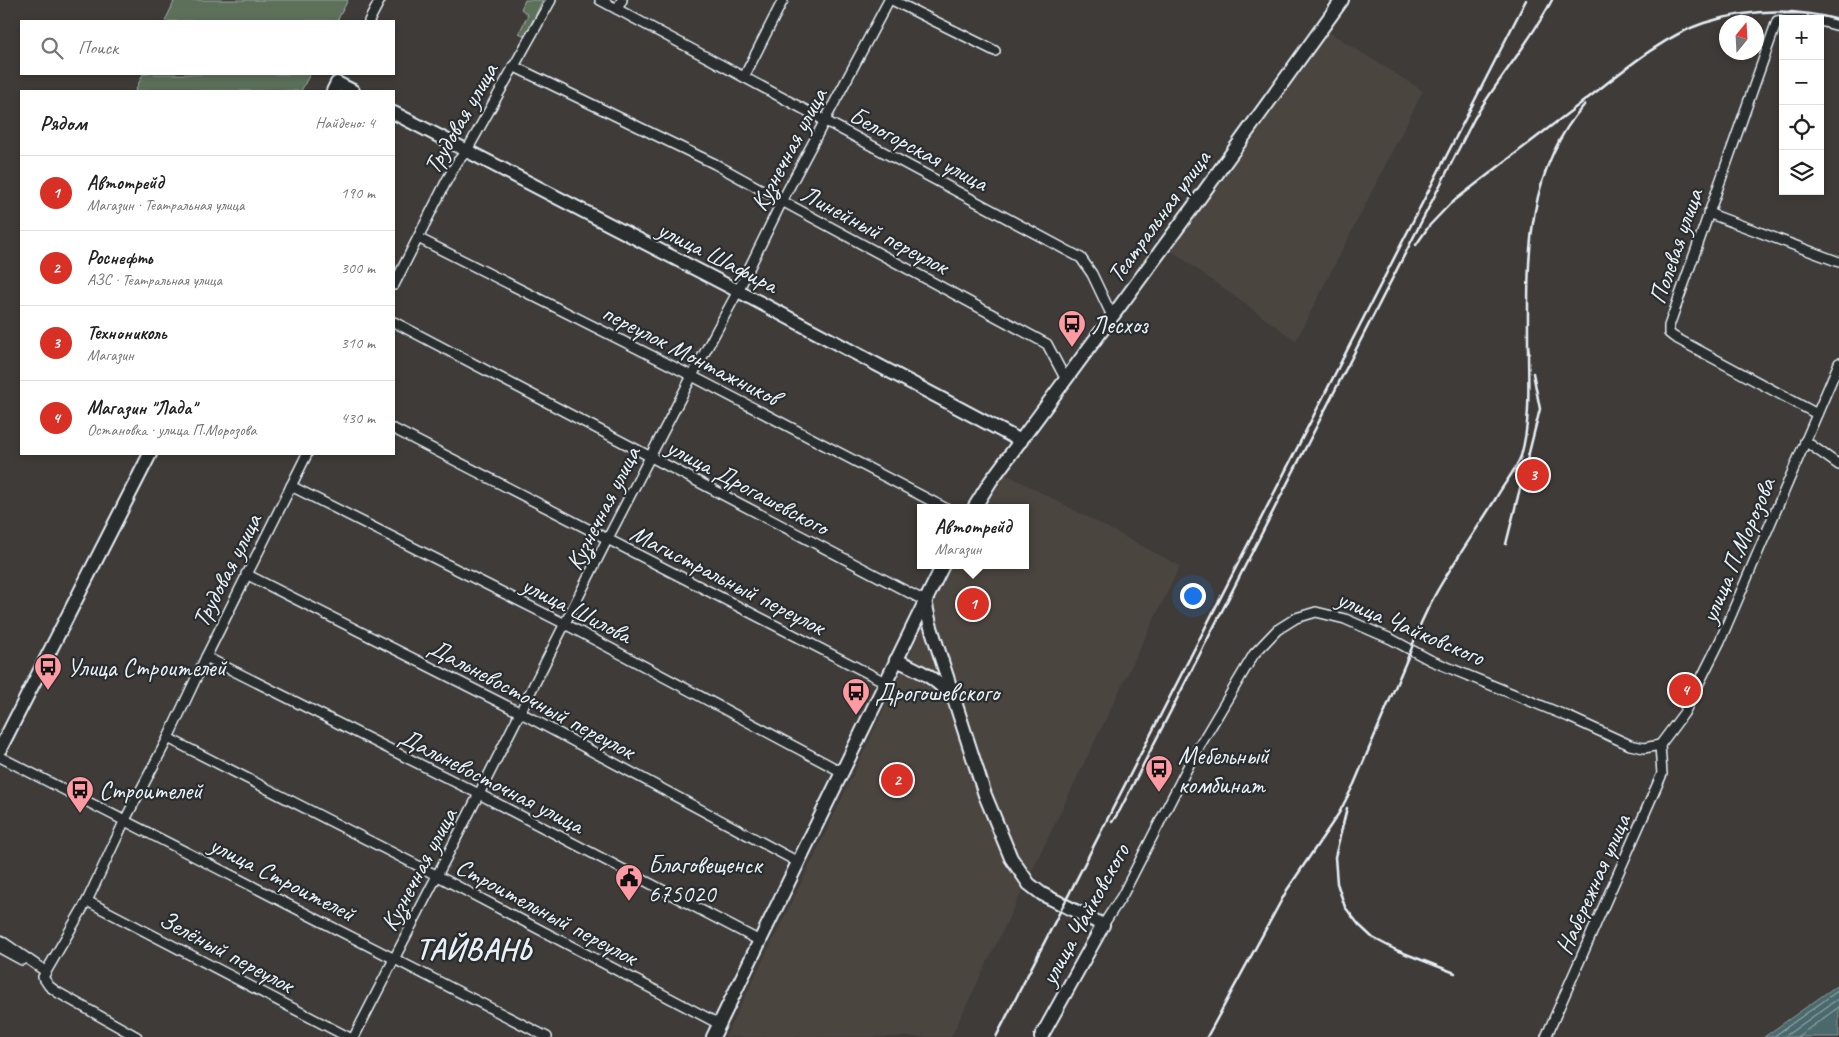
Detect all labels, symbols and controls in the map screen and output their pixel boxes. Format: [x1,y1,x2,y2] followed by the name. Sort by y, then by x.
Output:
[1719,15,1764,60] north arrow
[1779,15,1824,195] map controls
[1779,15,1824,60] button: +
[20,20,395,75] search box
[38,34,66,62] icon: search
[78,36,118,60] text: Поиск
[416,55,507,180] street label: Трудовая улица
[1779,60,1824,105] button: −
[743,81,836,217] street label: Кузнечная улица
[844,99,995,200] street label: Белогорская улица
[1779,105,1824,150] button: locate
[40,110,87,136] text: Рядом
[315,113,375,133] text: Найдено: 4
[1100,142,1219,289] street label: Театральная улица
[1779,150,1824,195] button: layers
[87,171,164,195] text: Автотрейд
[795,178,956,283] street label: Линейный переулок
[52,183,60,203] text: 1
[341,183,375,203] text: 190 m
[1641,183,1711,308] street label: Полевая улица
[87,195,245,215] text: Магазин · Театральная улица
[650,212,785,302] street label: улица Шафира
[87,246,152,270] text: Роснефть
[52,258,60,278] text: 2
[341,258,375,278] text: 300 m
[87,270,222,290] text: АЗС · Театральная улица
[597,296,790,416] street label: переулок Монтажников
[1057,309,1087,348] bus stop icon: Лесхоз
[1091,309,1149,341] place label: Лесхоз
[87,321,167,345] text: Технониколь
[52,333,60,353] text: 3
[341,333,375,353] text: 310 m
[87,345,134,365] text: Магазин
[87,396,196,420] text: Магазин "Лада"
[52,408,60,428] text: 4
[341,408,375,428] text: 430 m
[87,420,256,440] text: Остановка · улица П.Морозова
[659,430,837,544] street label: улица Дрогашевского
[558,439,650,576] street label: Кузнечная улица
[1517,456,1549,494] pin: 3
[1692,471,1784,630] street label: улица П.Морозова
[917,504,1029,569] popup
[185,506,270,633] street label: Трудовая улица
[935,515,1011,539] text: Автотрейд
[625,517,833,644] street label: Магистральный переулок
[935,539,981,559] text: Магазин
[515,568,639,652] street label: улица Шилова
[1330,582,1490,674] street label: улица Чайковского
[1180,583,1206,609] your location
[957,585,989,623] pin: 1
[423,631,643,768] street label: Дальневосточный переулок
[33,652,63,691] bus stop icon: Улица Строителей
[67,652,228,684] place label: Улица Строителей
[1669,671,1701,709] pin: 4
[841,677,871,716] bus stop icon: Дрогошевского
[875,677,1002,709] place label: Дрогошевского
[394,721,592,842] street label: Дальневосточная улица
[1178,740,1271,801] place label: Мебельный комбинат
[1144,754,1174,793] bus stop icon: Мебельный комбинат
[881,761,913,799] pin: 2
[65,775,95,814] bus stop icon: Строителей
[99,775,204,807] place label: Строителей
[373,801,466,937] street label: Кузнечная улица
[1548,808,1639,959] street label: Набережная улица
[203,828,362,930] street label: улица Строителей
[1032,837,1137,993] street label: улица Чайковского
[648,849,764,910] place label: Благовещенск 675020
[450,851,645,974] street label: Строительный переулок
[614,863,644,902] public building icon: Благовещенск 675020
[154,903,302,1002] street label: Зелёный переулок
[416,930,533,968] district label: ТАЙВАНЬ

